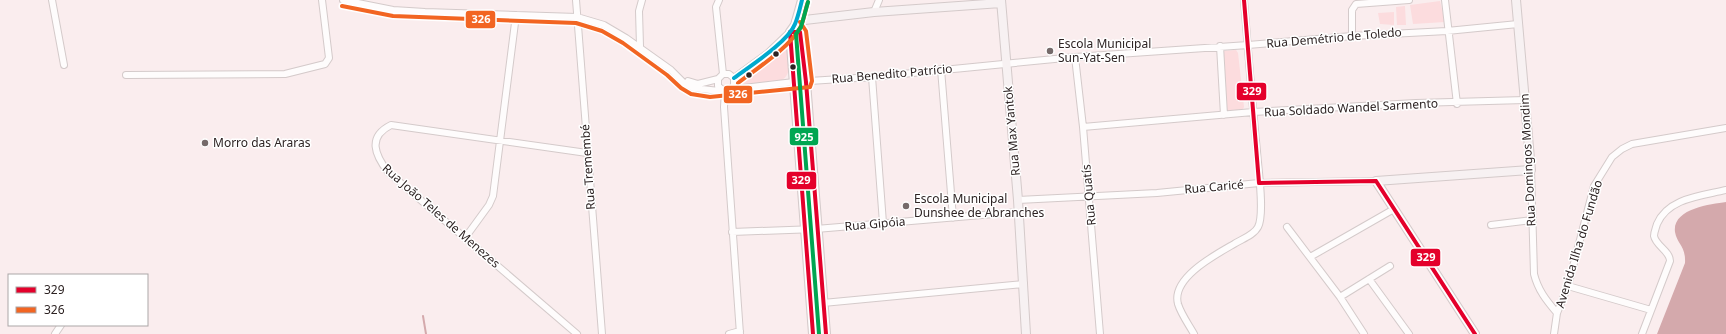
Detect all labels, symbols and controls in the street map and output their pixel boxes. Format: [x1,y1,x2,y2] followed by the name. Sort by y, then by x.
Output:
[465,10,496,29] line badge: 326
[472,11,490,26] text: 326
[1266,23,1402,52] street label: Rua Demétrio de Toledo
[1058,35,1151,66] place label: Escola Municipal Sun-Yat-Sen
[1045,46,1055,56] marker: Escola Municipal Sun-Yat-Sen
[771,49,781,59] unlabelled marker
[831,60,953,87] street label: Rua Benedito Patrício
[788,62,798,72] unlabelled marker
[744,70,754,80] unlabelled marker
[1236,82,1267,101] line badge: 329
[1243,83,1261,98] text: 329
[723,85,753,104] line badge: 326
[999,85,1024,177] street label: Rua Max Yantok
[729,86,747,101] text: 326
[1516,93,1539,227] street label: Rua Domingos Mondim
[1264,94,1438,121] street label: Rua Soldado Wandel Sarmento
[576,123,599,210] street label: Rua Tremembé
[789,127,819,146] line badge: 925
[795,129,813,144] text: 925
[213,134,311,151] place label: Morro das Araras
[200,138,210,148] marker: Morro das Araras
[379,160,504,272] street label: Rua João Teles de Menezes
[1077,163,1100,226] street label: Rua Quatís
[786,171,817,190] line badge: 329
[792,172,810,187] text: 329
[1184,175,1245,198] street label: Rua Caricé
[1551,178,1606,310] street label: Avenida Ilha do Fundão
[914,190,1045,221] place label: Escola Municipal Dunshee de Abranches
[901,201,911,211] marker: Escola Municipal Dunshee de Abranches
[844,212,906,235] street label: Rua Gipóia
[1410,248,1441,267] line badge: 329
[1417,249,1435,264] text: 329
[8,274,148,326] legend
[44,281,65,298] text: 329
[44,301,65,318] text: 326

